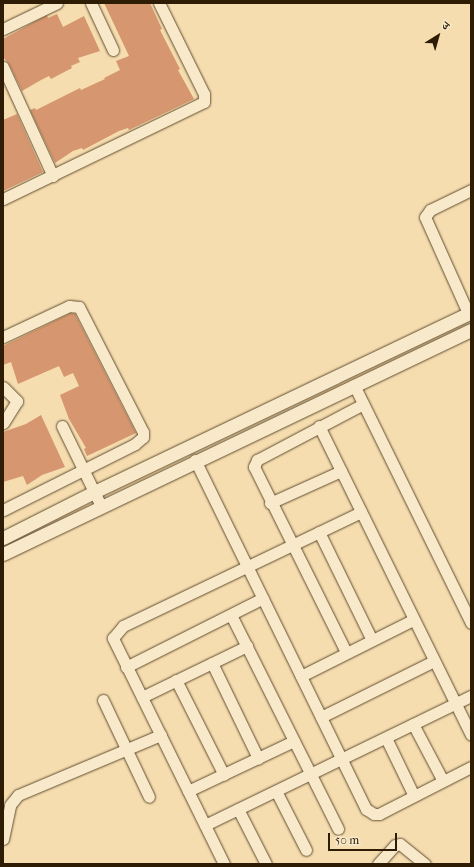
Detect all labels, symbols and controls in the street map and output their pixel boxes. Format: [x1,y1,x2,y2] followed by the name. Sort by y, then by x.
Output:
[418,16,458,56] north arrow
[439,19,452,33] text: उ
[330,825,399,851] scale bar
[335,833,359,847] text: 50 m

